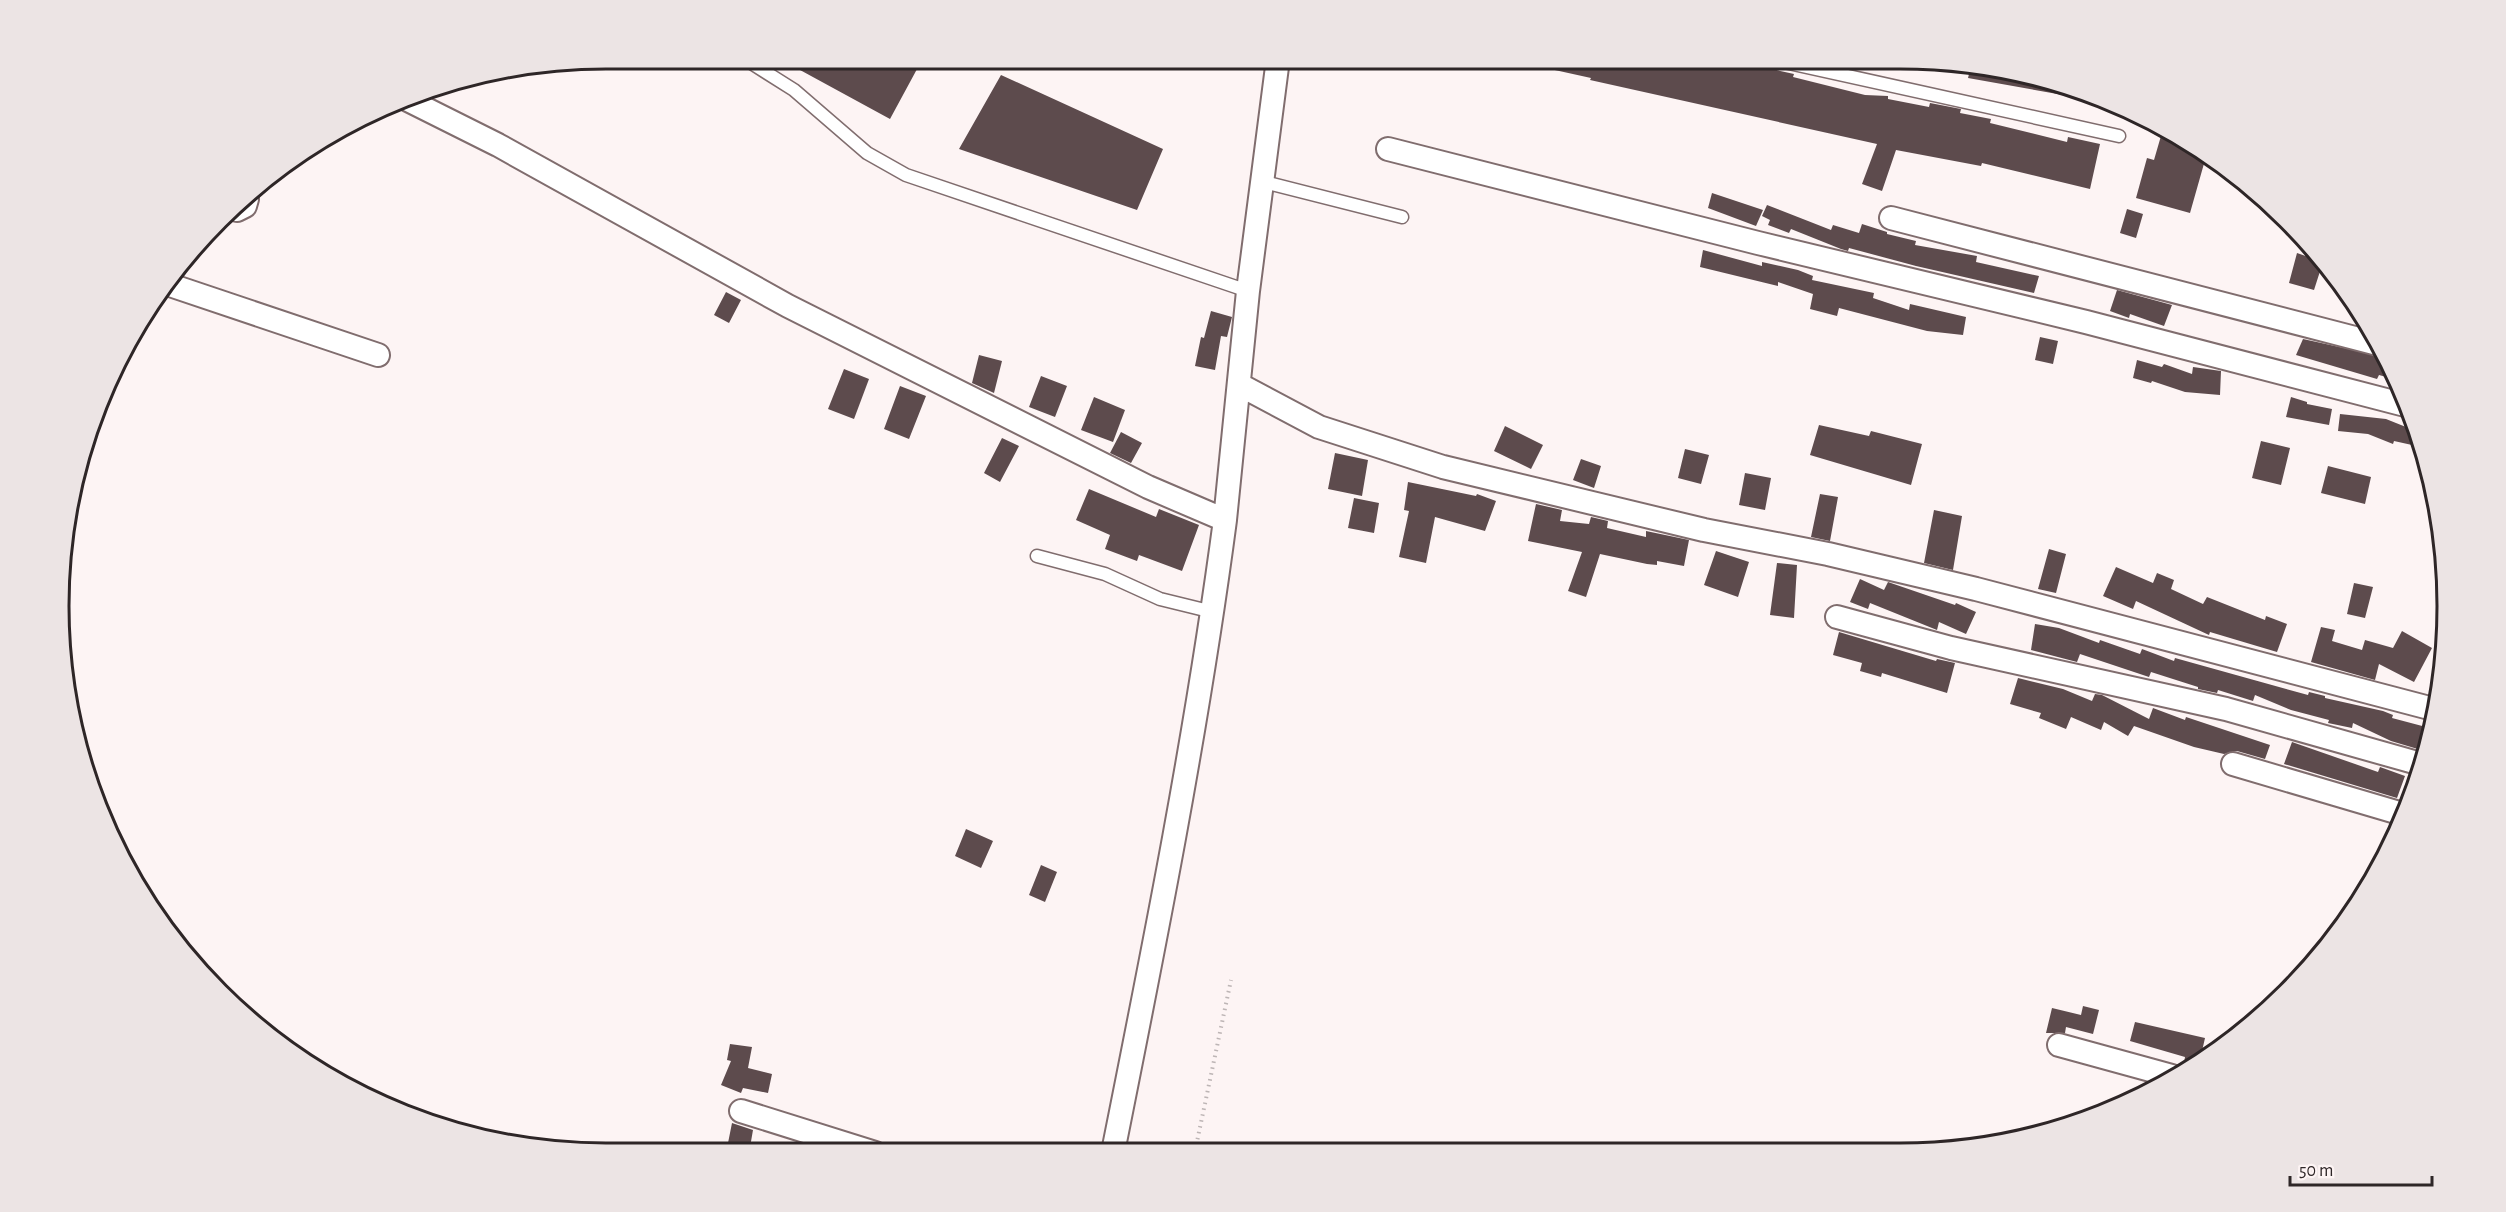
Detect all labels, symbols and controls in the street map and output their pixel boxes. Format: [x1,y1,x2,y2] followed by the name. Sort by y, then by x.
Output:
[2290,1149,2432,1187] scale bar
[2299,1162,2333,1180] text: 50 m

